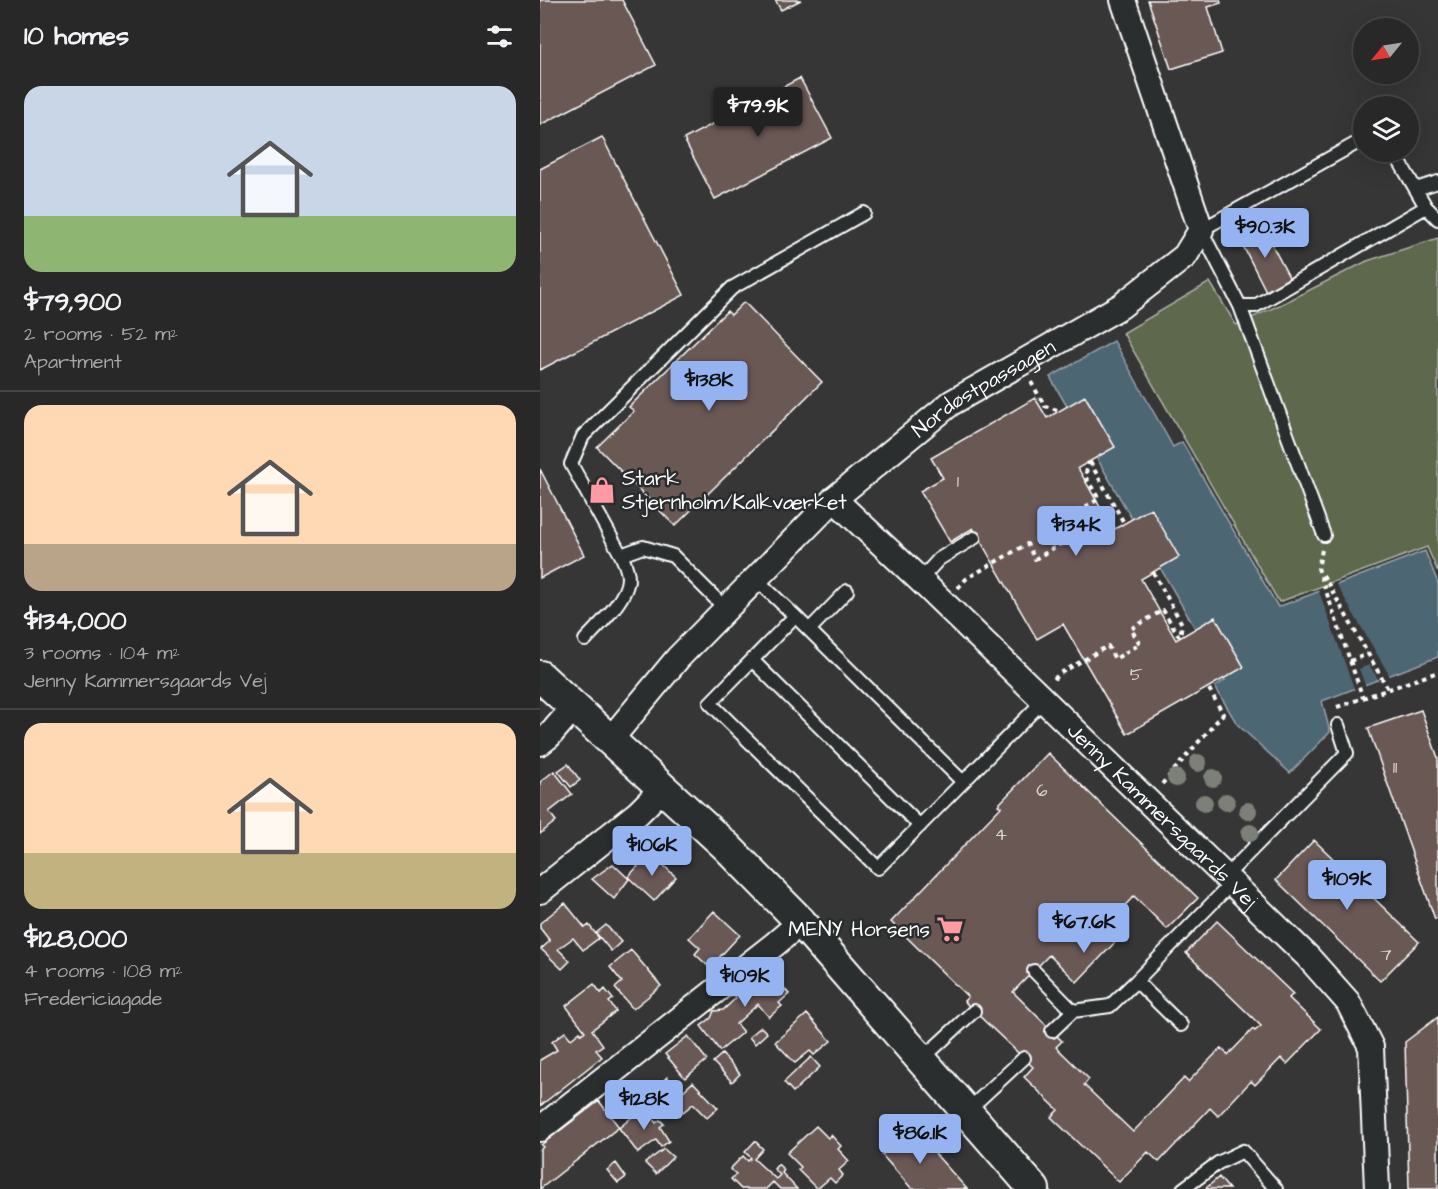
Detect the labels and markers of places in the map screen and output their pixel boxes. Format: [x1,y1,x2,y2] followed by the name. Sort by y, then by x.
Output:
[709,87,807,138] pin: $79.9K
[1216,208,1314,259] pin: $90.3K
[667,361,751,412] pin: $138K
[622,464,847,517] place label: Stark Stjernholm/Kalkværket
[587,475,617,505] shop icon: Stark Stjernholm/Kalkværket
[1034,506,1118,557] pin: $134K
[610,826,694,877] pin: $106K
[1305,860,1389,911] pin: $109K
[1035,903,1133,954] pin: $67.6K
[935,914,965,944] supermarket icon: MENY Horsens
[788,915,930,944] place label: MENY Horsens
[703,957,787,1008] pin: $109K
[602,1080,686,1131] pin: $128K
[871,1114,969,1165] pin: $86.1K

